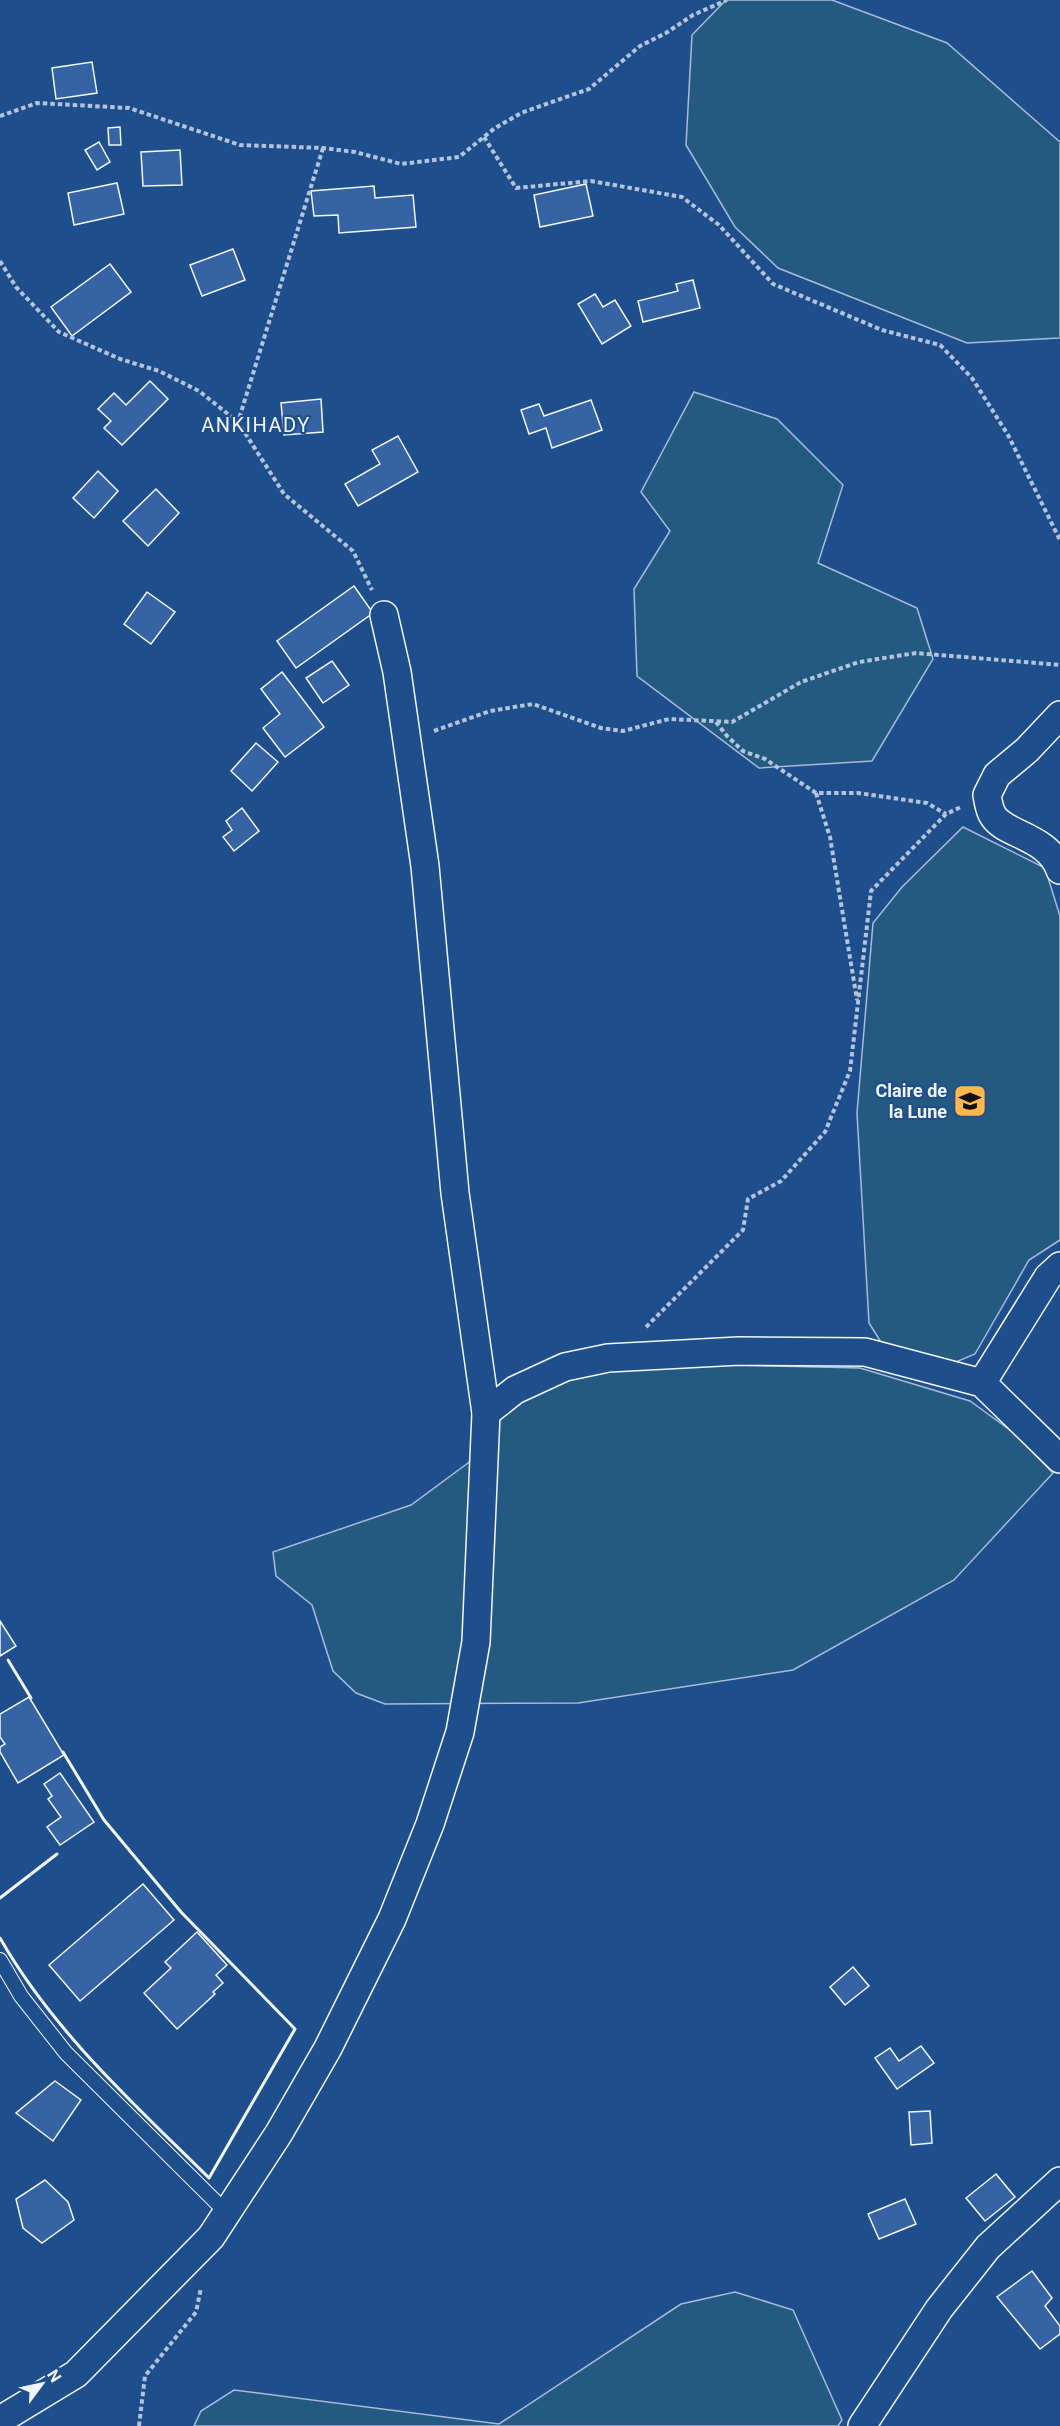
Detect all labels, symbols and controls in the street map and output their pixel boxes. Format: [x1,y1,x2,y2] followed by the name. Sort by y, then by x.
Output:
[201,413,311,437] district label: ANKIHADY
[876,1080,947,1122] place label: Claire de la Lune
[952,1083,988,1119] school or university icon: Claire de la Lune
[12,2354,72,2414] north arrow
[43,2366,65,2386] text: N

